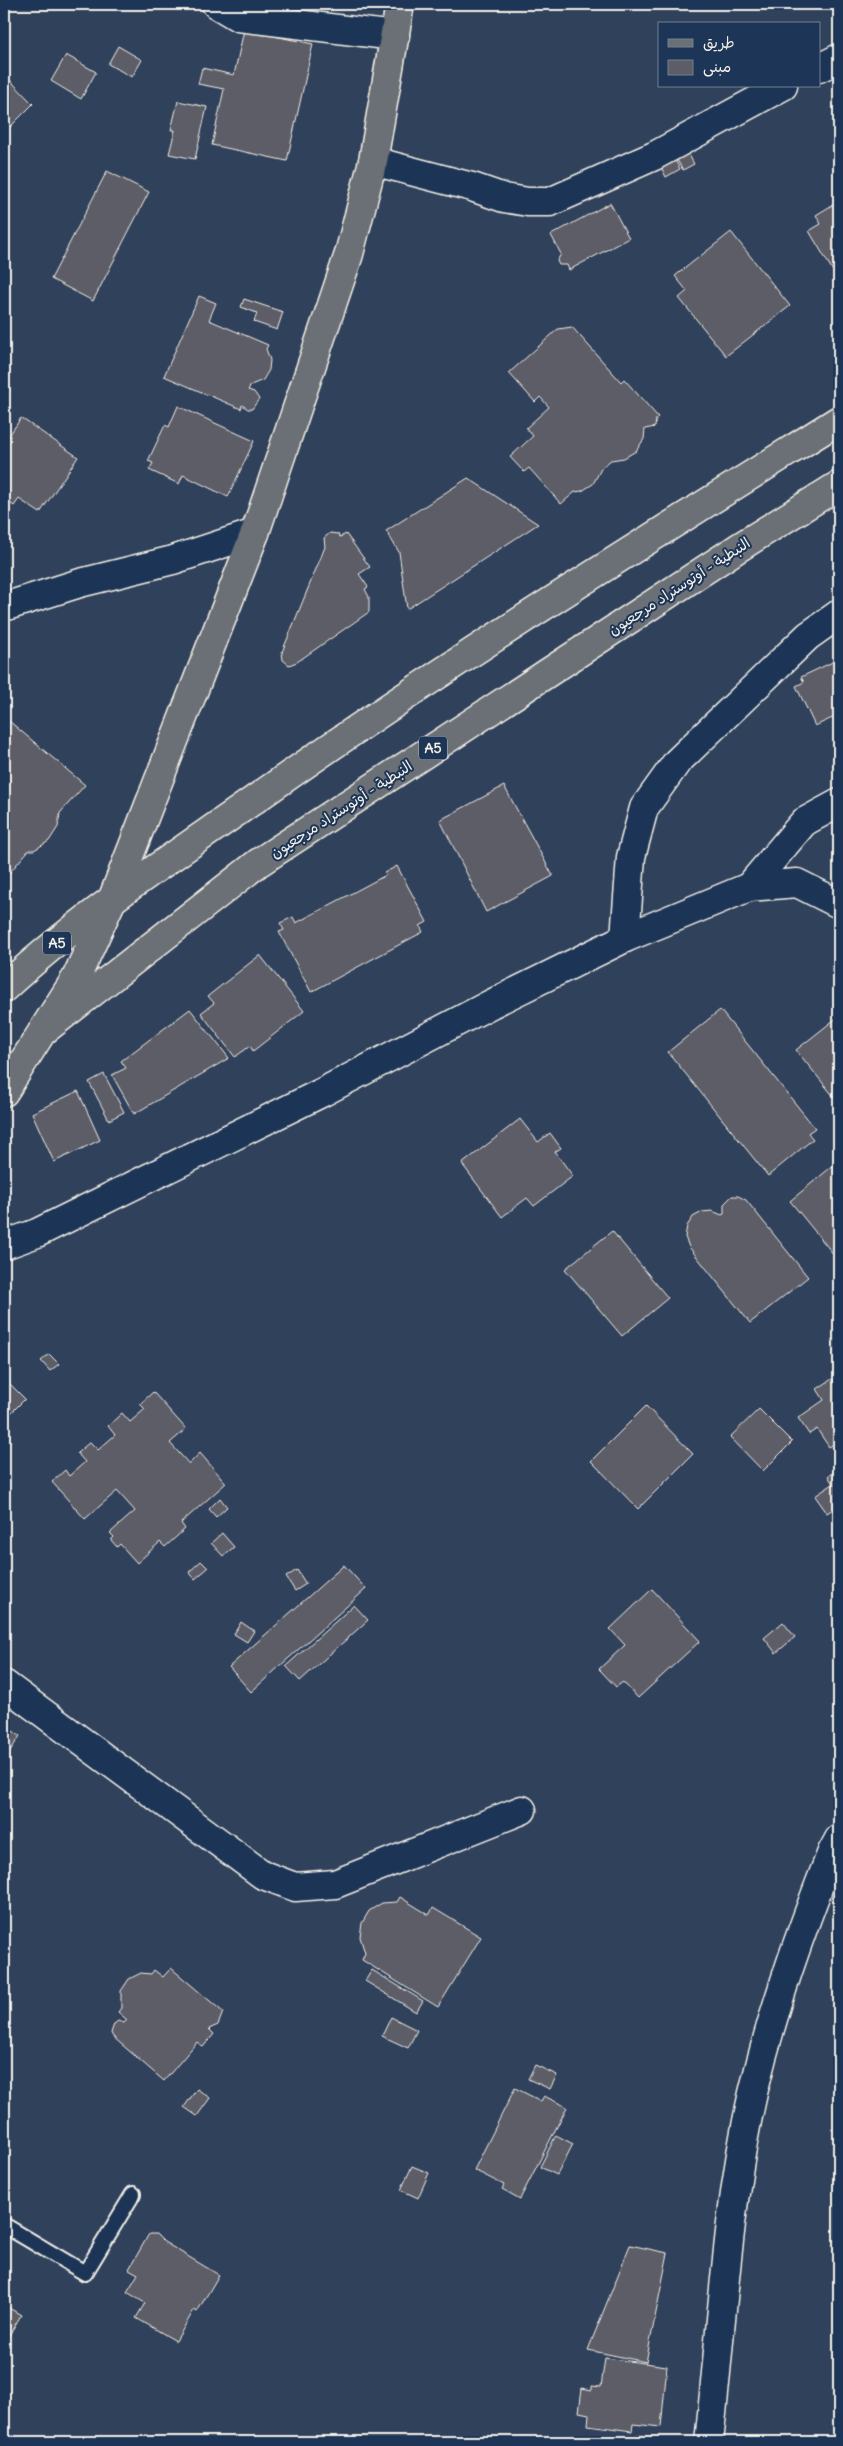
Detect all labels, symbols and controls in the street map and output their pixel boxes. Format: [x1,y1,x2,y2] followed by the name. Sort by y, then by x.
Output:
[658,22,820,88] legend
[703,33,735,52] text: طريق
[703,57,731,77] text: مبنى
[604,533,754,640] street label: النبطية - أوتوستراد مرجعيون
[419,736,447,760] road number: A5
[266,756,416,863] street label: النبطية - أوتوستراد مرجعيون
[43,931,71,954] road number: A5

